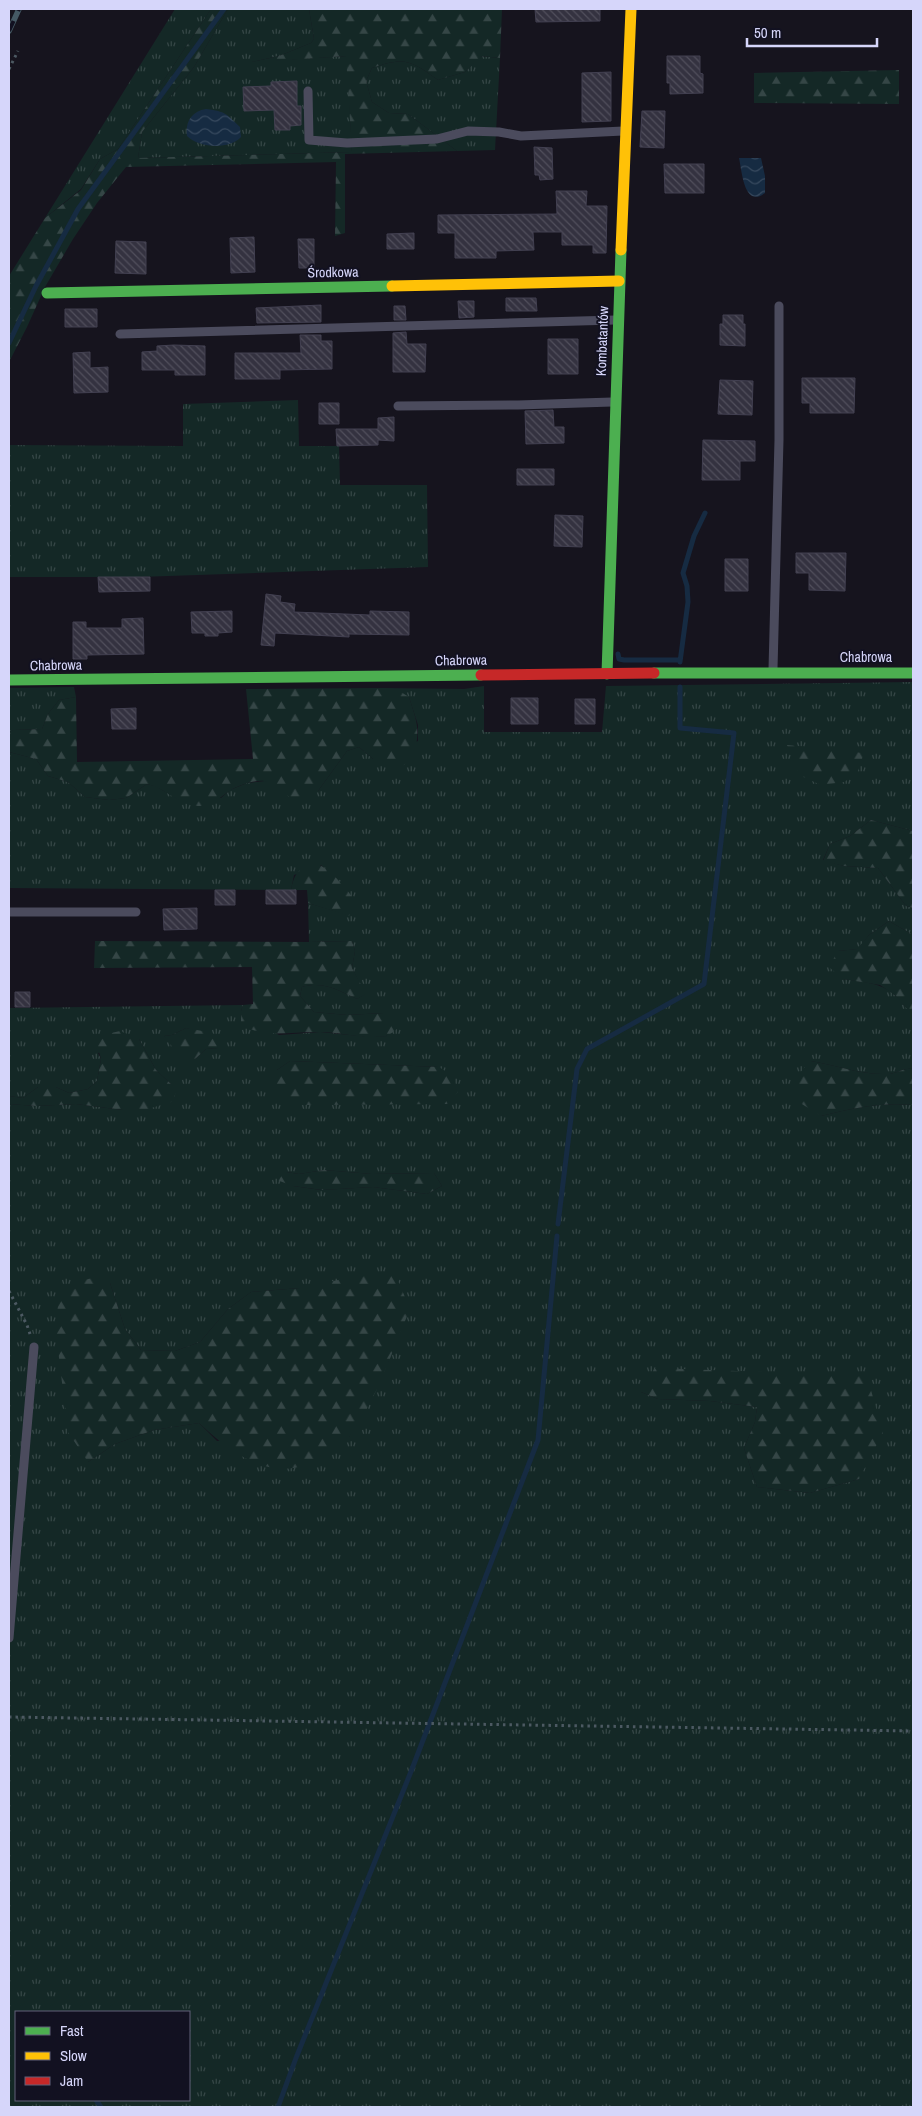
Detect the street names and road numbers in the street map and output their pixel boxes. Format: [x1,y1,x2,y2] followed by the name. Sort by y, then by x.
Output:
[307,263,359,281] street label: Środkowa
[592,305,612,376] street label: Kombatantów
[840,648,893,666] street label: Chabrowa
[435,651,488,669] street label: Chabrowa
[30,656,83,674] street label: Chabrowa

